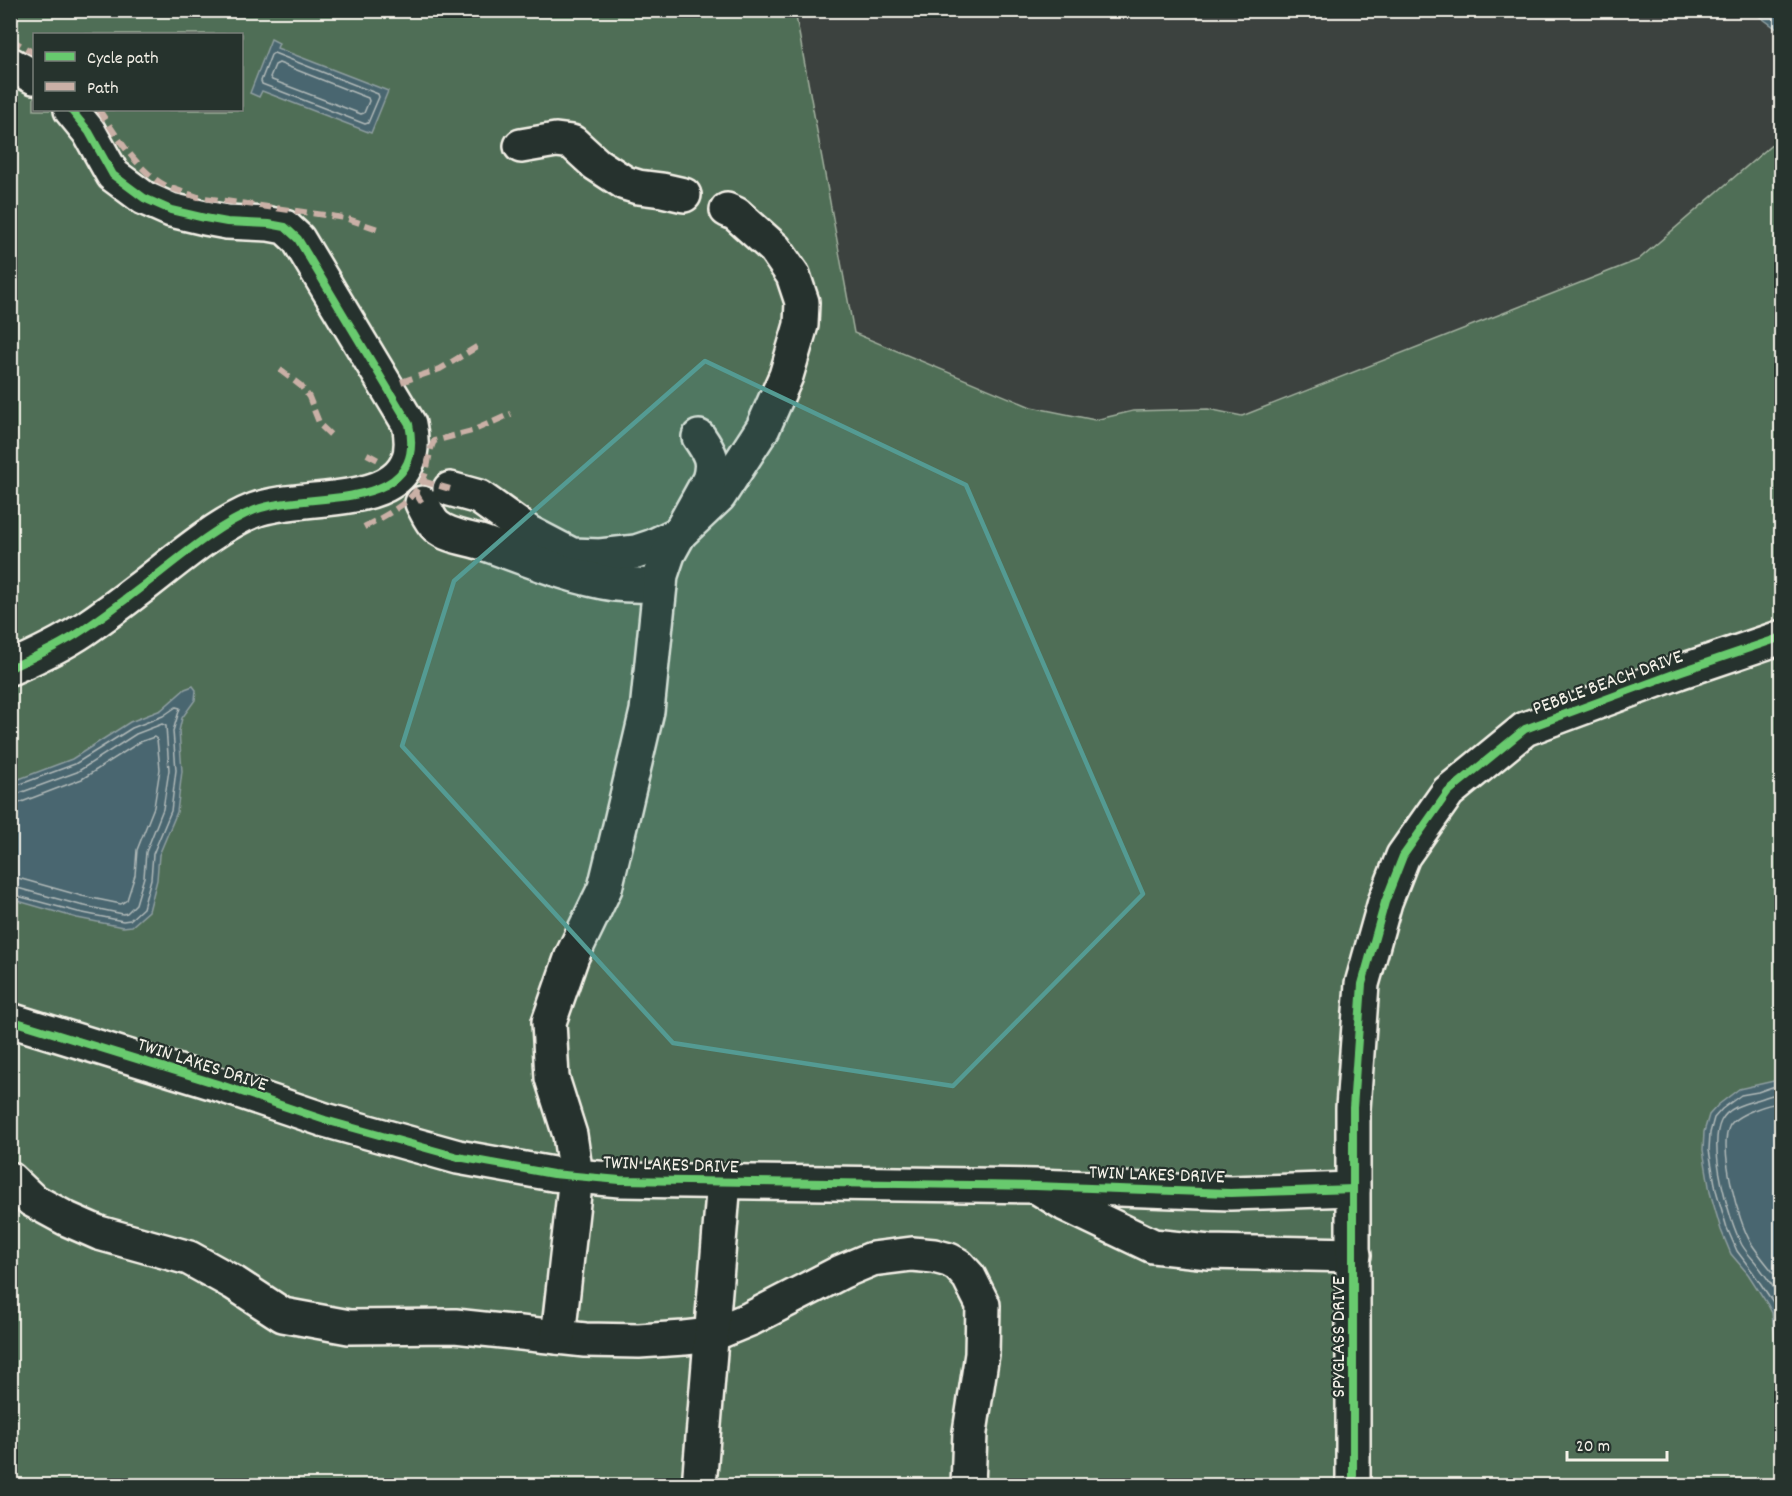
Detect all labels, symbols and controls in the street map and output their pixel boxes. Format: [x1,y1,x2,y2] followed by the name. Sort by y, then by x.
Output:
[33,33,243,111] legend
[87,47,158,72] text: Cycle path
[87,77,119,102] text: Path
[1529,644,1687,724] street label: PEBBLE BEACH DRIVE
[133,1032,271,1100] street label: TWIN LAKES DRIVE
[602,1150,739,1182] street label: TWIN LAKES DRIVE
[1088,1160,1225,1192] street label: TWIN LAKES DRIVE
[1326,1276,1354,1398] street label: SPYGLASS DRIVE
[1567,1424,1668,1462] scale bar
[1576,1435,1610,1460] text: 20 m

